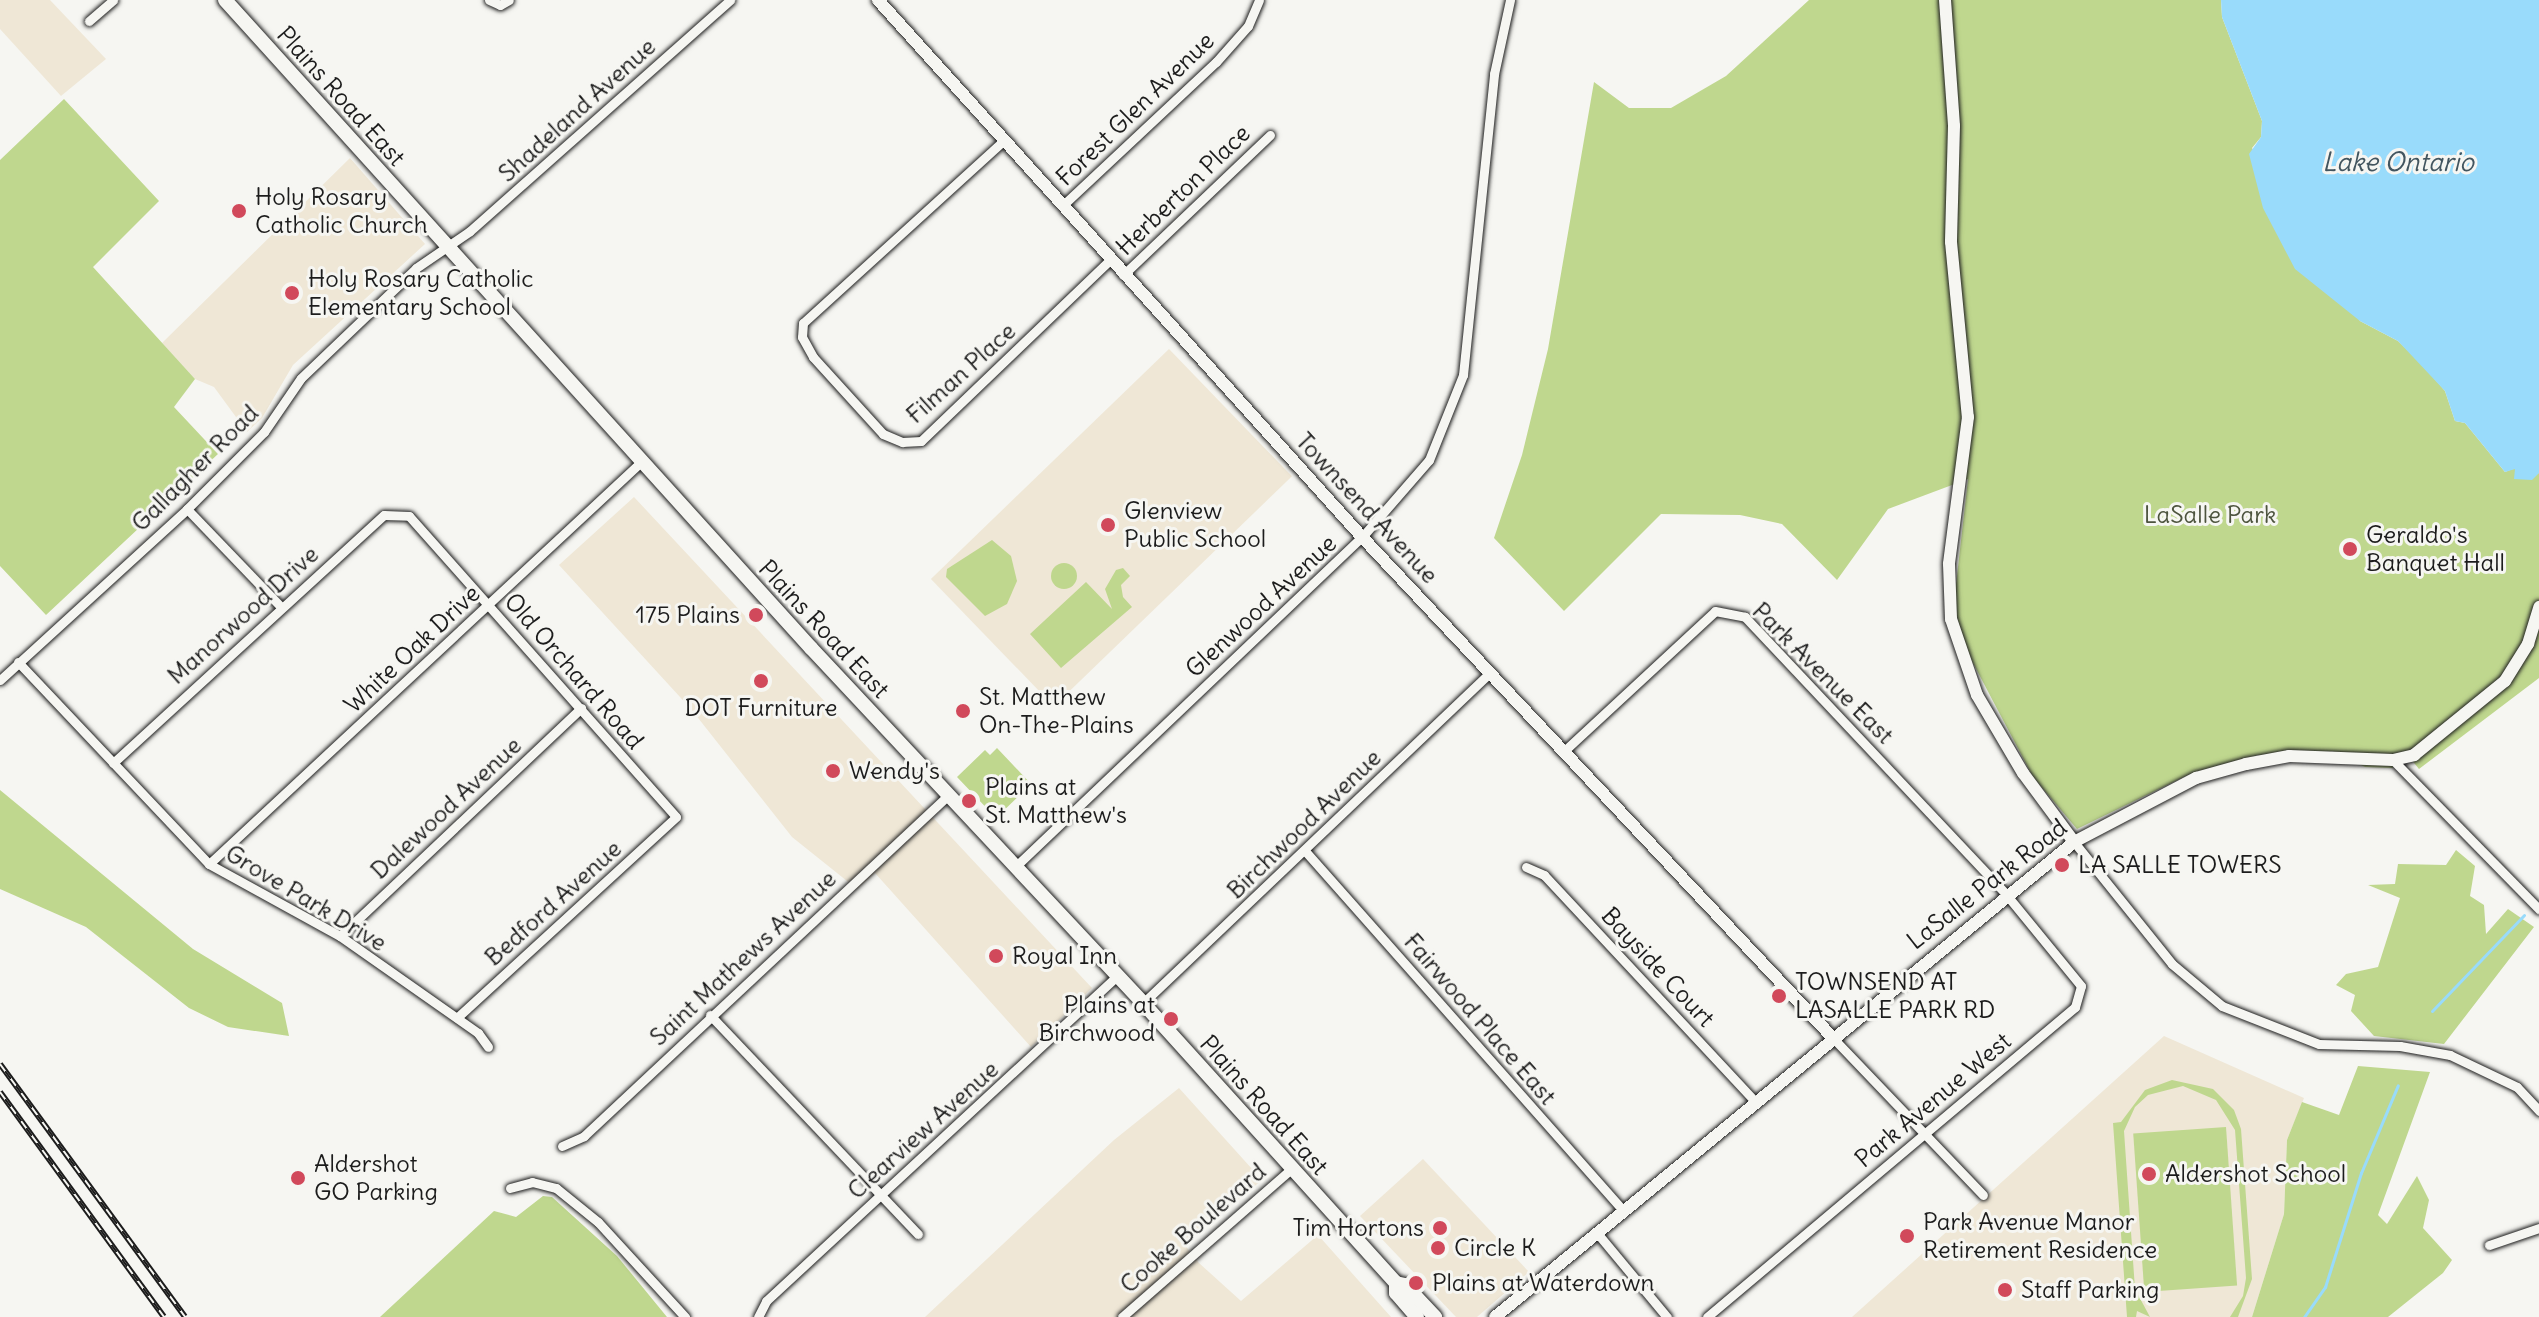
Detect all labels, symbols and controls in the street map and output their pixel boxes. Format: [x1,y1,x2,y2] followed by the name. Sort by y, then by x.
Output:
[271,20,411,172] street label: Plains Road East
[1050,26,1220,192] street label: Forest Glen Avenue
[493,32,661,188] street label: Shadeland Avenue
[1110,119,1256,261] street label: Herberton Place
[2322,146,2474,178] water label: Lake Ontario
[255,183,428,239] place label: Holy Rosary Catholic Church
[230,202,248,220] marker: Holy Rosary Catholic Church
[308,265,533,321] place label: Holy Rosary Catholic Elementary School
[283,284,301,302] marker: Holy Rosary Catholic Elementary School
[901,317,1021,429] street label: Filman Place
[126,399,264,537] street label: Gallagher Road
[1290,427,1444,589] street label: Townsend Avenue
[1124,497,1266,553] place label: Glenview Public School
[2144,501,2276,529] park label: LaSalle Park
[1099,516,1117,534] marker: Glenview Public School
[2366,521,2505,577] place label: Geraldo's Banquet Hall
[1180,529,1342,683] street label: Glenwood Avenue
[162,540,324,690] street label: Manorwood Drive
[2341,540,2359,558] marker: Geraldo's Banquet Hall
[753,554,895,704] street label: Plains Road East
[338,579,486,719] street label: White Oak Drive
[498,587,650,755] street label: Old Orchard Road
[1746,596,1900,750] street label: Park Avenue East
[636,601,740,629] place label: 175 Plains
[747,606,765,624] marker: 175 Plains
[752,672,770,690] marker: DOT Furniture
[979,683,1134,739] place label: St. Matthew On-The-Plains
[684,694,838,722] place label: DOT Furniture
[954,702,972,720] marker: St. Matthew On-The-Plains
[365,731,527,885] street label: Dalewood Avenue
[1221,743,1387,905] street label: Birchwood Avenue
[849,757,940,785] place label: Wendy's
[824,762,842,780] marker: Wendy's
[985,773,1127,829] place label: Plains at St. Matthew's
[960,792,978,810] marker: Plains at St. Matthew's
[1901,813,2073,955] street label: LaSalle Park Road
[479,834,627,972] street label: Bedford Avenue
[220,839,392,957] street label: Grove Park Drive
[2078,851,2282,879] place label: LA SALLE TOWERS
[2053,856,2071,874] marker: LA SALLE TOWERS
[644,864,842,1052] street label: Saint Mathews Avenue
[1595,901,1721,1033] street label: Bayside Court
[1398,928,1562,1110] street label: Fairwood Place East
[1012,942,1117,970] place label: Royal Inn
[987,947,1005,965] marker: Royal Inn
[1795,968,1995,1024] place label: TOWNSEND AT LASALLE PARK RD
[1770,987,1788,1005] marker: TOWNSEND AT LASALLE PARK RD
[1038,991,1155,1047] place label: Plains at Birchwood
[1162,1010,1180,1028] marker: Plains at Birchwood
[1849,1027,2017,1173] street label: Park Avenue West
[1194,1029,1334,1181] street label: Plains Road East
[842,1055,1004,1205] street label: Clearview Avenue
[314,1150,438,1206] place label: Aldershot GO Parking
[1114,1157,1272,1299] street label: Cooke Boulevard
[2165,1160,2346,1188] place label: Aldershot School
[2140,1165,2158,1183] marker: Aldershot School
[289,1169,307,1187] marker: Aldershot GO Parking
[1923,1208,2157,1264] place label: Park Avenue Manor Retirement Residence
[1292,1214,1424,1242] place label: Tim Hortons
[1431,1219,1449,1237] marker: Tim Hortons
[1898,1227,1916,1245] marker: Park Avenue Manor Retirement Residence
[1454,1234,1536,1262] place label: Circle K
[1429,1239,1447,1257] marker: Circle K
[1432,1269,1654,1297] place label: Plains at Waterdown
[1407,1274,1425,1292] marker: Plains at Waterdown
[2021,1276,2159,1304] place label: Staff Parking
[1996,1281,2014,1299] marker: Staff Parking

